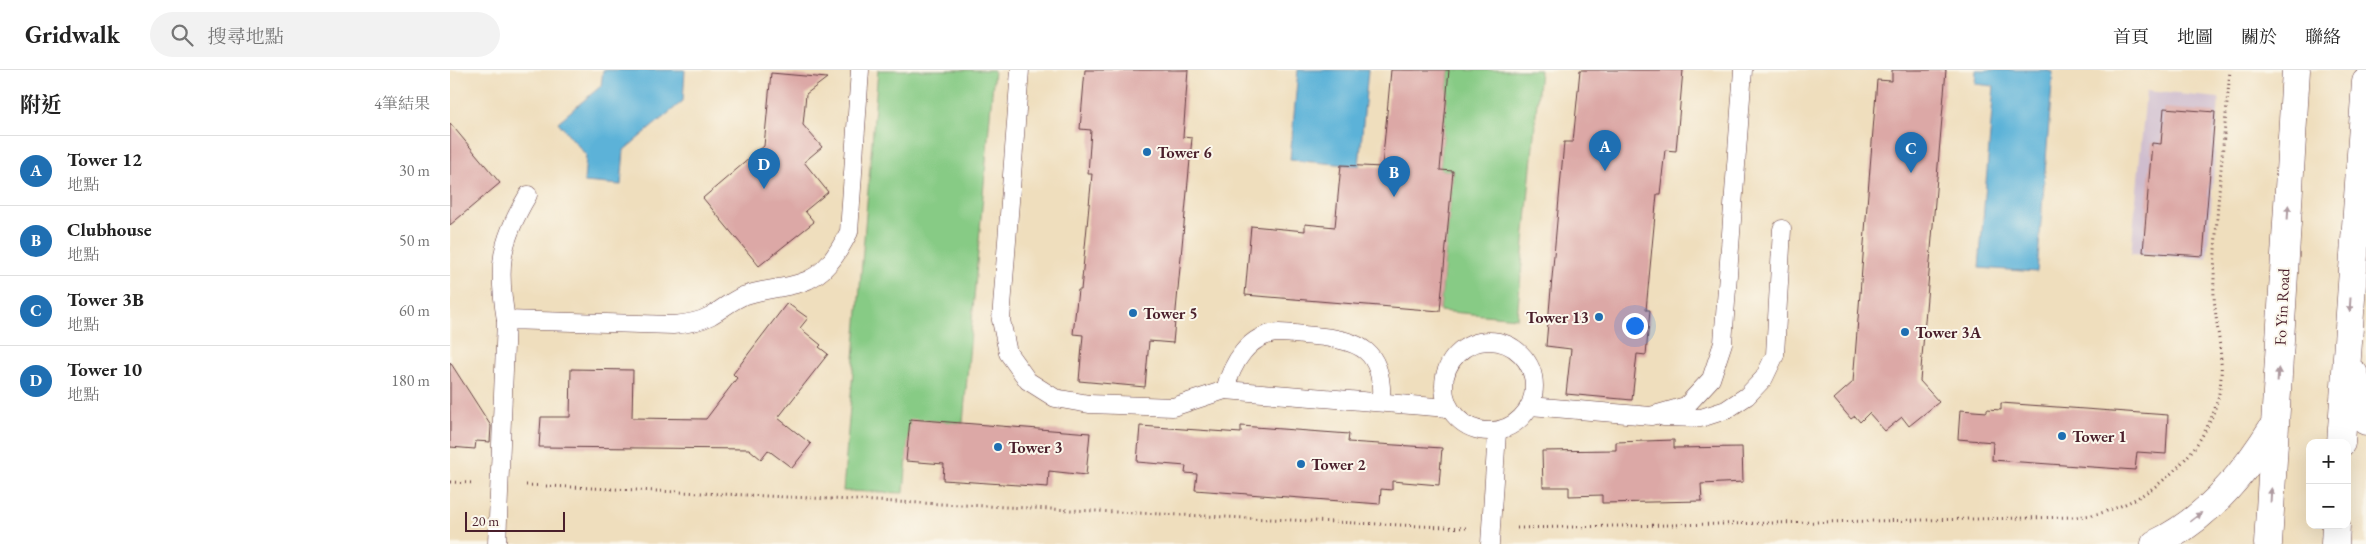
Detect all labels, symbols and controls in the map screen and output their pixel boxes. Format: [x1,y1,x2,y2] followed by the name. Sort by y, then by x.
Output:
[150,12,500,57] search box
[25,19,120,50] text: Gridwalk
[168,21,196,49] icon: search
[208,24,284,49] text: 搜尋地點
[2113,25,2149,48] text: 首頁
[2177,25,2213,48] text: 地圖
[2241,25,2277,48] text: 關於
[2305,25,2341,48] text: 聯絡
[20,91,62,118] text: 附近
[374,93,430,114] text: 4筆結果
[1589,130,1621,171] pin: A
[1895,132,1927,173] pin: C
[1157,142,1212,163] place label: Tower 6
[1141,146,1153,158] marker: Tower 6
[67,147,142,172] text: Tower 12
[748,148,780,189] pin: D
[1378,156,1410,197] pin: B
[30,160,42,181] text: A
[399,160,430,181] text: 30 m
[67,174,99,195] text: 地點
[2284,204,2292,220] one-way arrow
[67,217,152,242] text: Clubhouse
[31,230,41,251] text: B
[399,230,430,251] text: 50 m
[67,244,99,265] text: 地點
[2269,267,2295,346] street label: Fo Yin Road
[67,287,144,312] text: Tower 3B
[2346,297,2354,313] one-way arrow
[30,300,42,321] text: C
[399,300,430,321] text: 60 m
[1143,303,1198,324] place label: Tower 5
[1127,307,1139,319] marker: Tower 5
[1526,307,1589,328] place label: Tower 13
[1593,311,1605,323] marker: Tower 13
[1622,313,1648,339] your location
[67,314,99,335] text: 地點
[1915,322,1982,343] place label: Tower 3A
[1899,326,1911,338] marker: Tower 3A
[67,357,142,382] text: Tower 10
[2275,366,2283,382] one-way arrow
[30,370,42,391] text: D
[391,370,430,391] text: 180 m
[67,384,99,405] text: 地點
[2072,426,2127,447] place label: Tower 1
[2056,430,2068,442] marker: Tower 1
[1008,437,1063,458] place label: Tower 3
[2306,439,2351,529] map controls
[2306,439,2351,484] button: +
[992,441,1004,453] marker: Tower 3
[1311,454,1366,475] place label: Tower 2
[1295,458,1307,470] marker: Tower 2
[2306,484,2351,529] button: −
[2268,487,2276,503] one-way arrow
[465,509,565,532] scale bar
[472,512,499,530] text: 20 m
[2189,512,2202,522] one-way arrow

